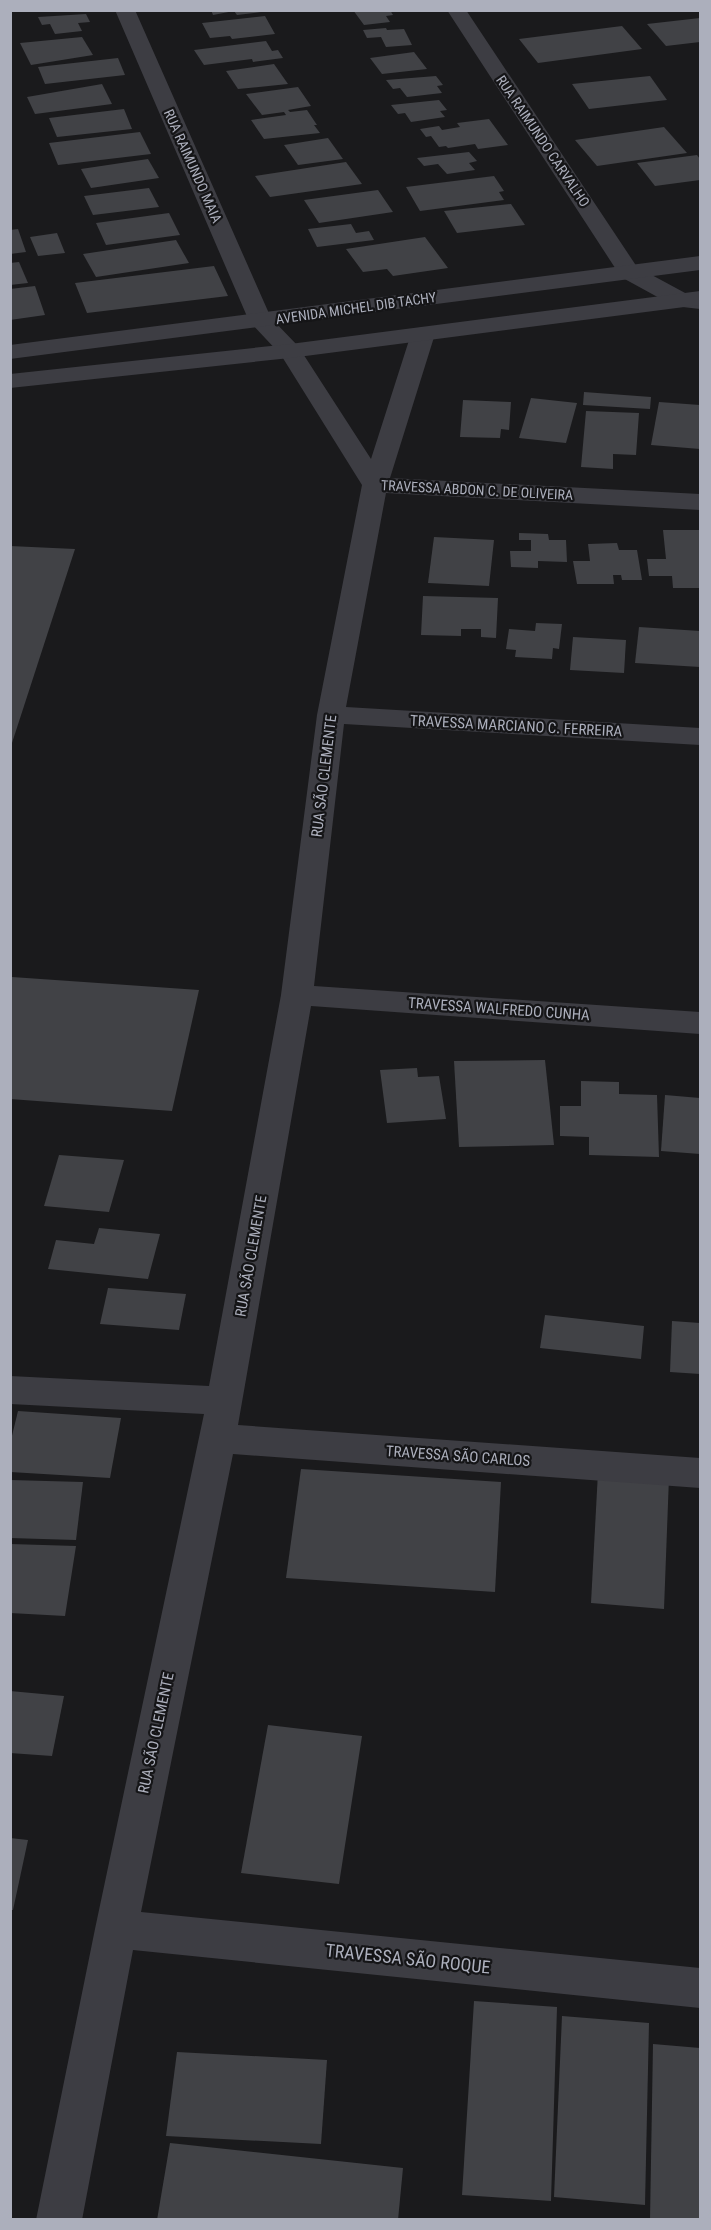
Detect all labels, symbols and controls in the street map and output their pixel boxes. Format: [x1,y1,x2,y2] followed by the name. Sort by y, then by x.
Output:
[493,72,593,210] street label: RUA RAIMUNDO CARVALHO
[161,107,225,225] street label: RUA RAIMUNDO MAIA
[275,289,438,327] street label: AVENIDA MICHEL DIB TACHY
[381,477,573,503] street label: TRAVESSA ABDON C. DE OLIVEIRA
[409,711,623,741] street label: TRAVESSA MARCIANO C. FERREIRA
[308,714,340,838] street label: RUA SÃO CLEMENTE
[408,994,591,1024] street label: TRAVESSA WALFREDO CUNHA
[231,1194,271,1318] street label: RUA SÃO CLEMENTE
[385,1442,531,1470] street label: TRAVESSA SÃO CARLOS
[134,1671,178,1795] street label: RUA SÃO CLEMENTE
[325,1939,492,1978] street label: TRAVESSA SÃO ROQUE

